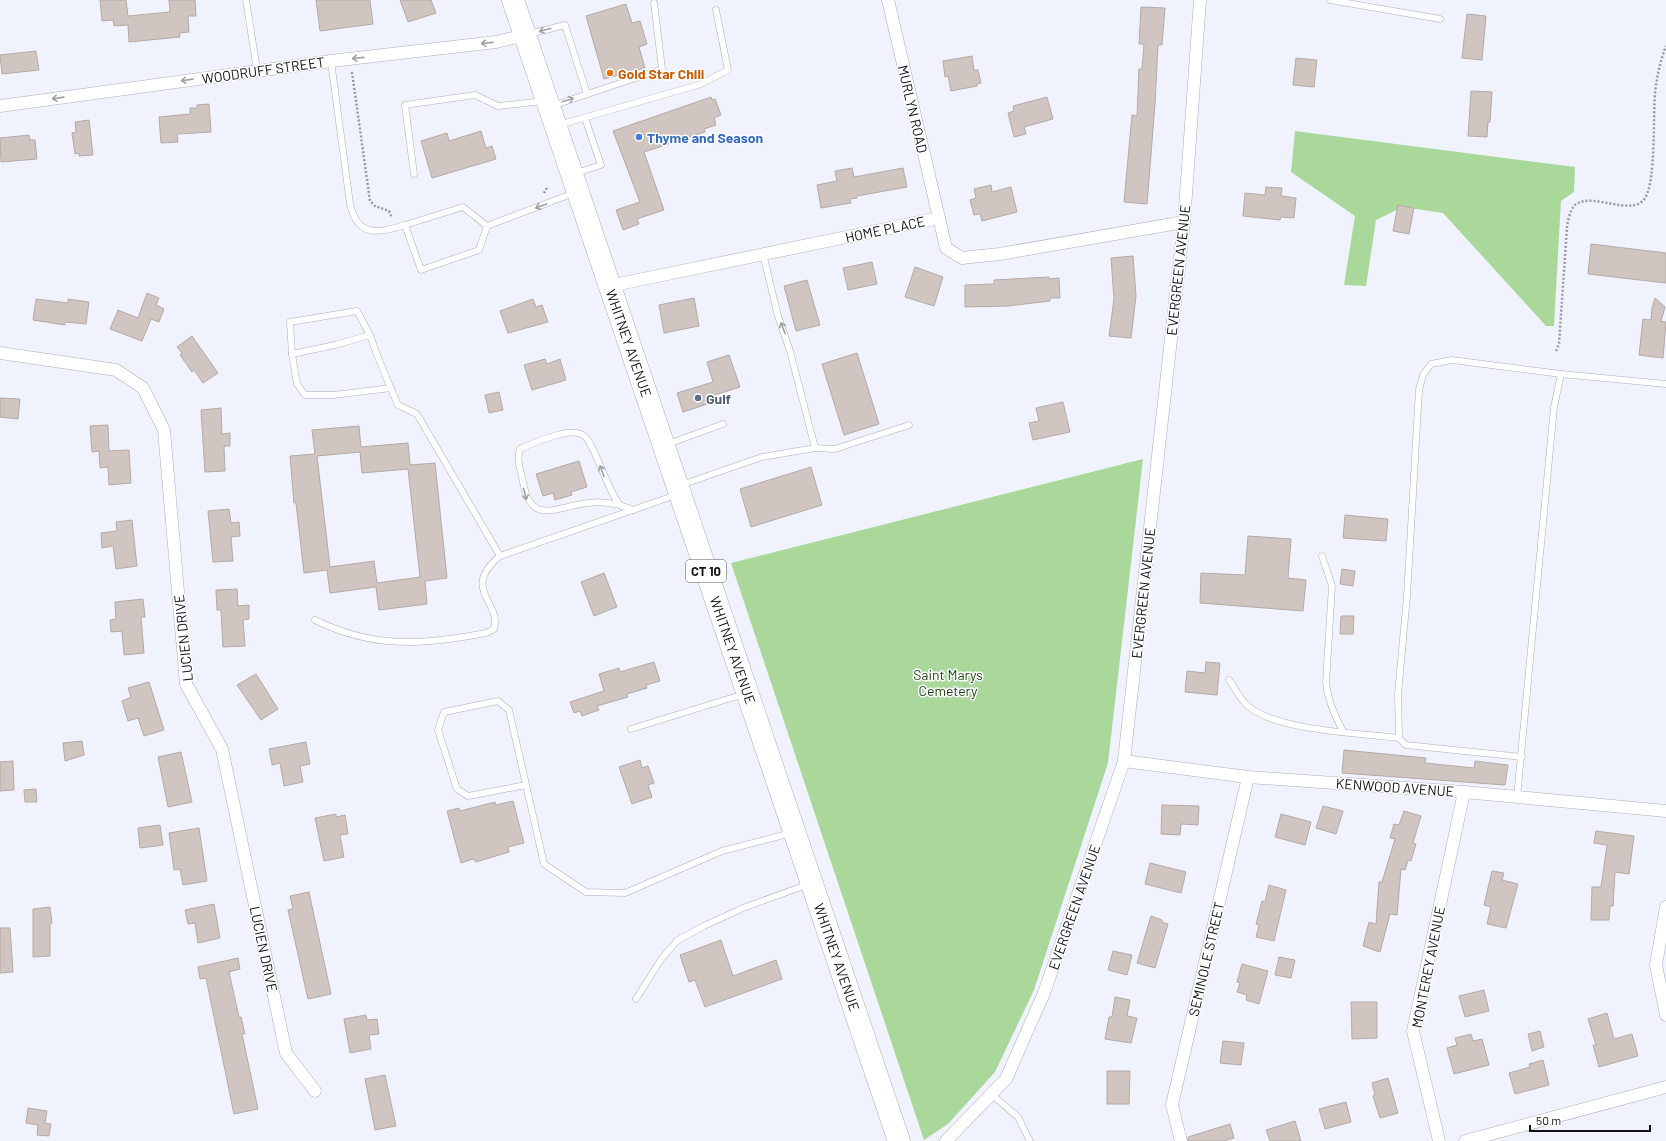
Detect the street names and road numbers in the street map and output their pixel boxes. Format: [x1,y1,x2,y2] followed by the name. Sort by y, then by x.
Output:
[201,53,325,87] street label: WOODRUFF STREET
[895,63,931,155] street label: MURLYN ROAD
[1163,204,1193,336] street label: EVERGREEN AVENUE
[843,212,927,246] street label: HOME PLACE
[603,287,655,399] street label: WHITNEY AVENUE
[1128,527,1158,659] street label: EVERGREEN AVENUE
[686,560,726,582] road number: CT 10
[170,594,196,682] street label: LUCIEN DRIVE
[707,594,759,706] street label: WHITNEY AVENUE
[1335,774,1455,800] street label: KENWOOD AVENUE
[1045,842,1103,972] street label: EVERGREEN AVENUE
[1185,900,1227,1018] street label: SEMINOLE STREET
[811,901,863,1013] street label: WHITNEY AVENUE
[247,905,281,993] street label: LUCIEN DRIVE
[1408,905,1448,1029] street label: MONTEREY AVENUE

